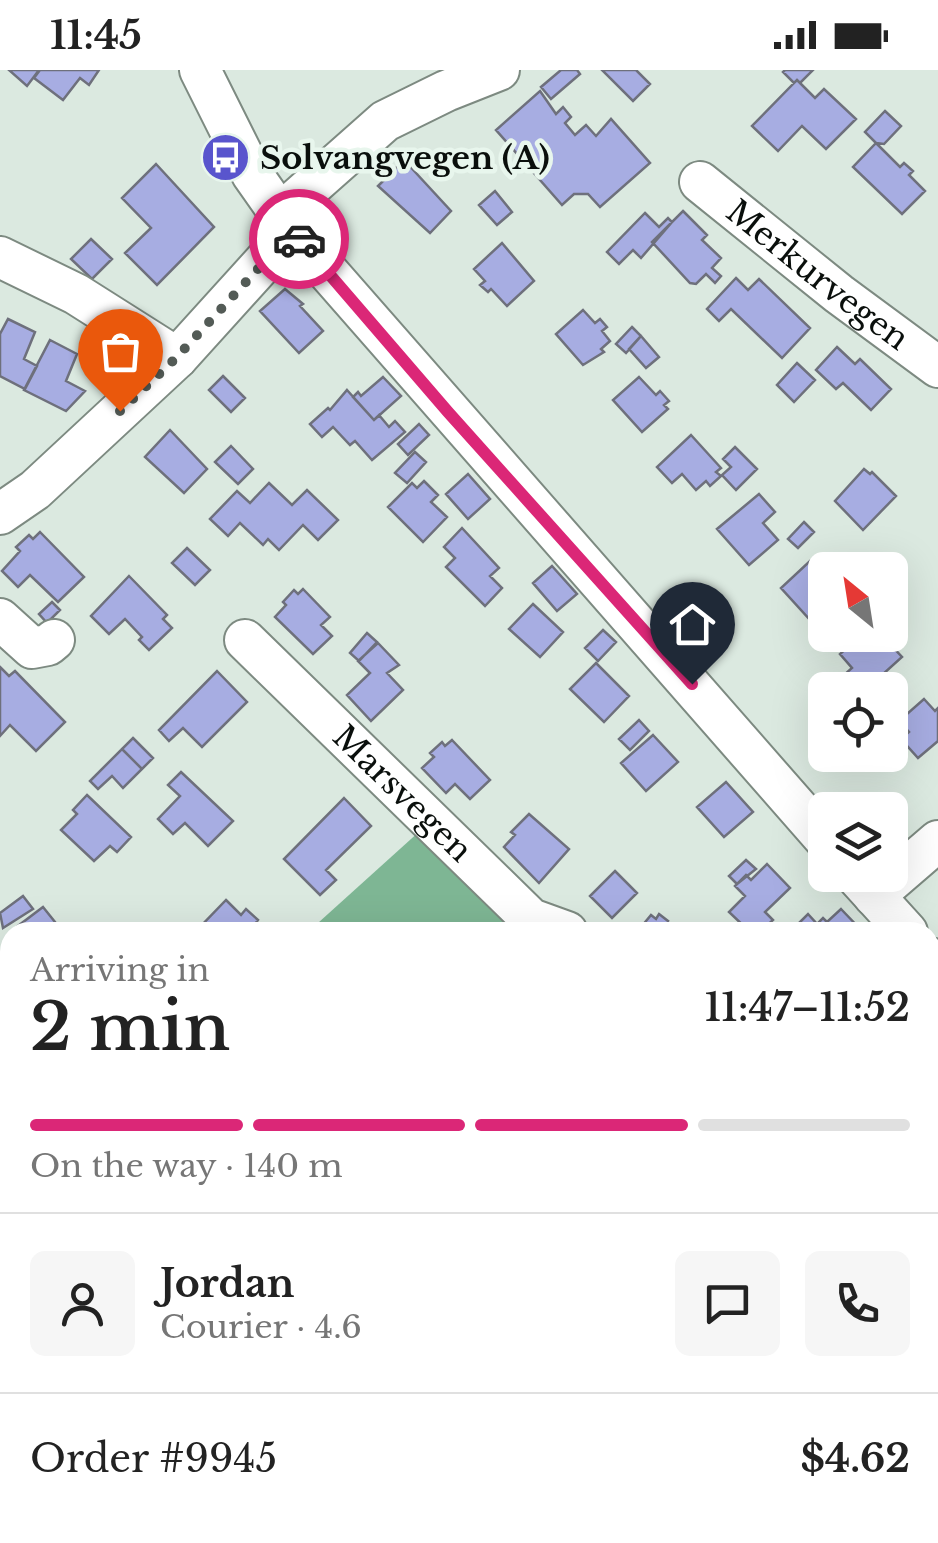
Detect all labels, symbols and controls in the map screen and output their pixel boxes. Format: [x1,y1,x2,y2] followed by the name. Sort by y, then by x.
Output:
[50,12,142,59] text: 11:45
[199,132,251,184] bus stop icon: Solvangvegen (A)
[260,138,550,178] place label: Solvangvegen (A)
[249,189,349,289] courier
[718,191,917,359] street label: Merkurvegen
[272,212,327,267] icon: car
[78,309,163,412] pin
[93,324,148,379] icon: bag
[808,552,908,652] north arrow
[808,552,908,892] map controls
[650,582,735,685] pin
[665,597,720,652] icon: home
[808,672,908,772] button: locate
[325,717,480,870] street label: Marsvegen
[808,792,908,892] button: layers
[30,950,209,990] text: Arriving in
[704,984,910,1031] text: 11:47–11:52
[30,987,230,1068] text: 2 min
[30,1146,343,1186] text: On the way · 140 m
[30,1251,135,1356] button: person
[675,1251,780,1356] button: chat
[805,1251,910,1356] button: phone
[160,1260,294,1307] text: Jordan
[160,1307,362,1347] text: Courier · 4.6
[30,1435,277,1482] text: Order #9945
[801,1435,910,1482] text: $4.62

